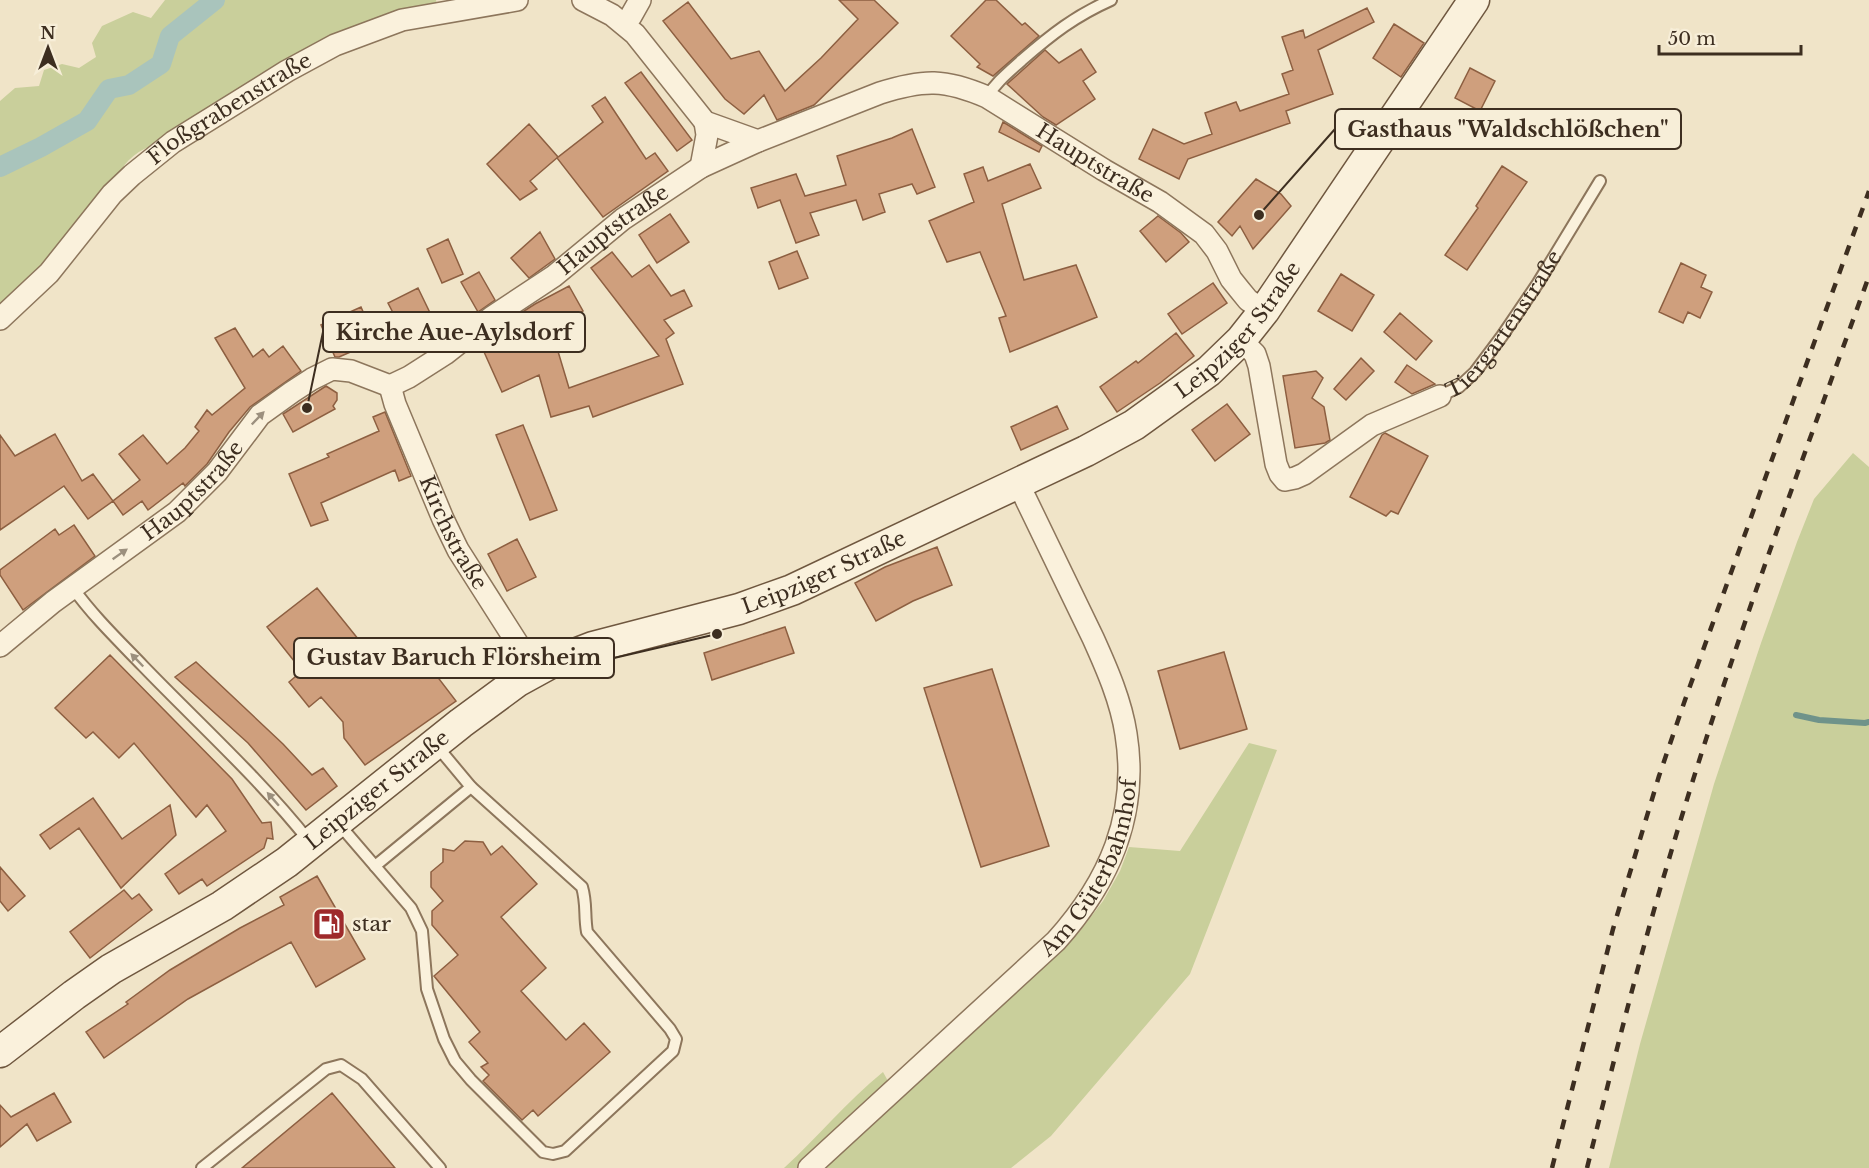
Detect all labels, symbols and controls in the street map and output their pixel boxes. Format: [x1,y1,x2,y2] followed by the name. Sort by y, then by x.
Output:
[18,18,78,78] north arrow
[1659,18,1802,56] scale bar
[40,23,56,43] text: N
[1668,28,1716,50] text: 50 m
[142,47,316,170] street label: Floßgrabenstraße
[1335,109,1681,149] callout: Gasthaus "Waldschlößchen"
[1347,116,1669,143] text: Gasthaus "Waldschlößchen"
[1031,118,1159,209] street label: Hauptstraße
[552,179,674,281] street label: Hauptstraße
[1442,246,1568,404] street label: Tiergartenstraße
[1170,257,1307,404] street label: Leipziger Straße
[323,312,585,352] callout: Kirche Aue-Aylsdorf
[335,319,575,346] text: Kirche Aue-Aylsdorf
[251,412,265,426] one-way arrow
[137,436,249,546] street label: Hauptstraße
[413,472,493,595] street label: Kirchstraße
[738,525,910,620] street label: Leipziger Straße
[112,548,128,560] one-way arrow
[294,638,614,678] callout: Gustav Baruch Flörsheim
[307,644,601,671] text: Gustav Baruch Flörsheim
[130,652,144,667] one-way arrow
[300,725,454,855] street label: Leipziger Straße
[1034,776,1142,963] street label: Am Güterbahnhof
[267,792,280,807] one-way arrow
[311,906,347,942] fuel station icon: star
[352,911,391,937] place label: star

